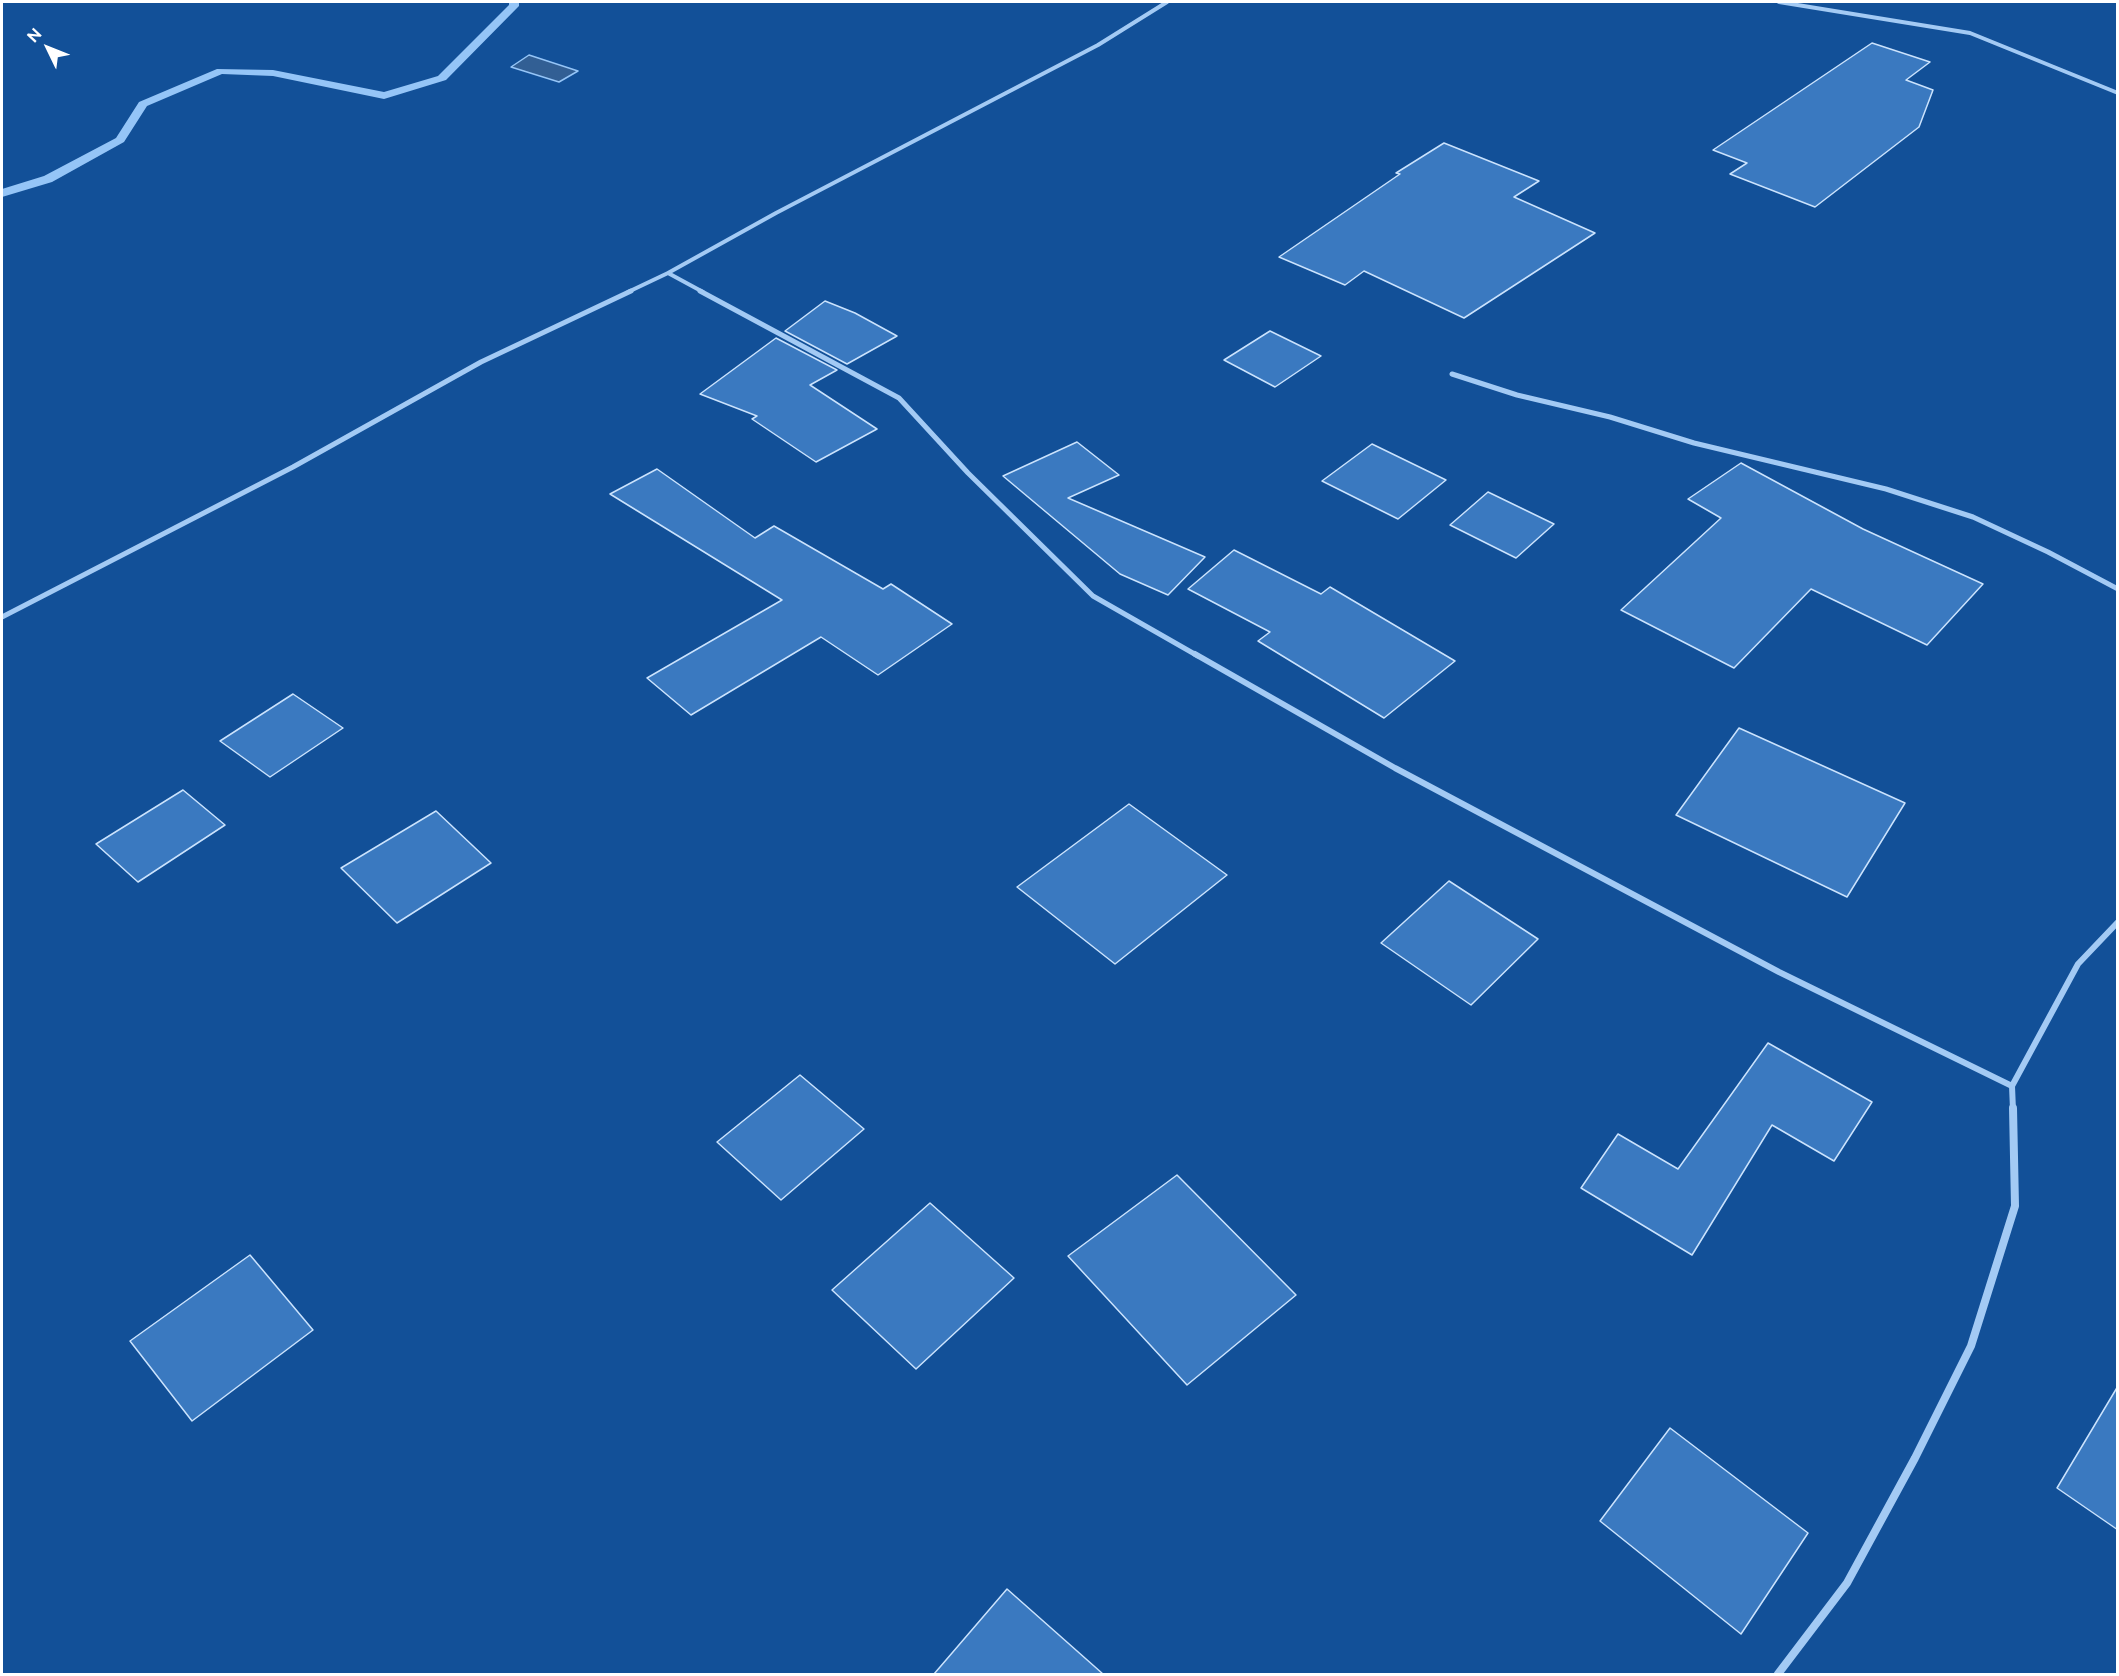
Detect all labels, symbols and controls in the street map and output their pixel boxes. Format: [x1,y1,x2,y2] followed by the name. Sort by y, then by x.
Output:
[18,18,78,78] north arrow
[23,24,46,46] text: N

